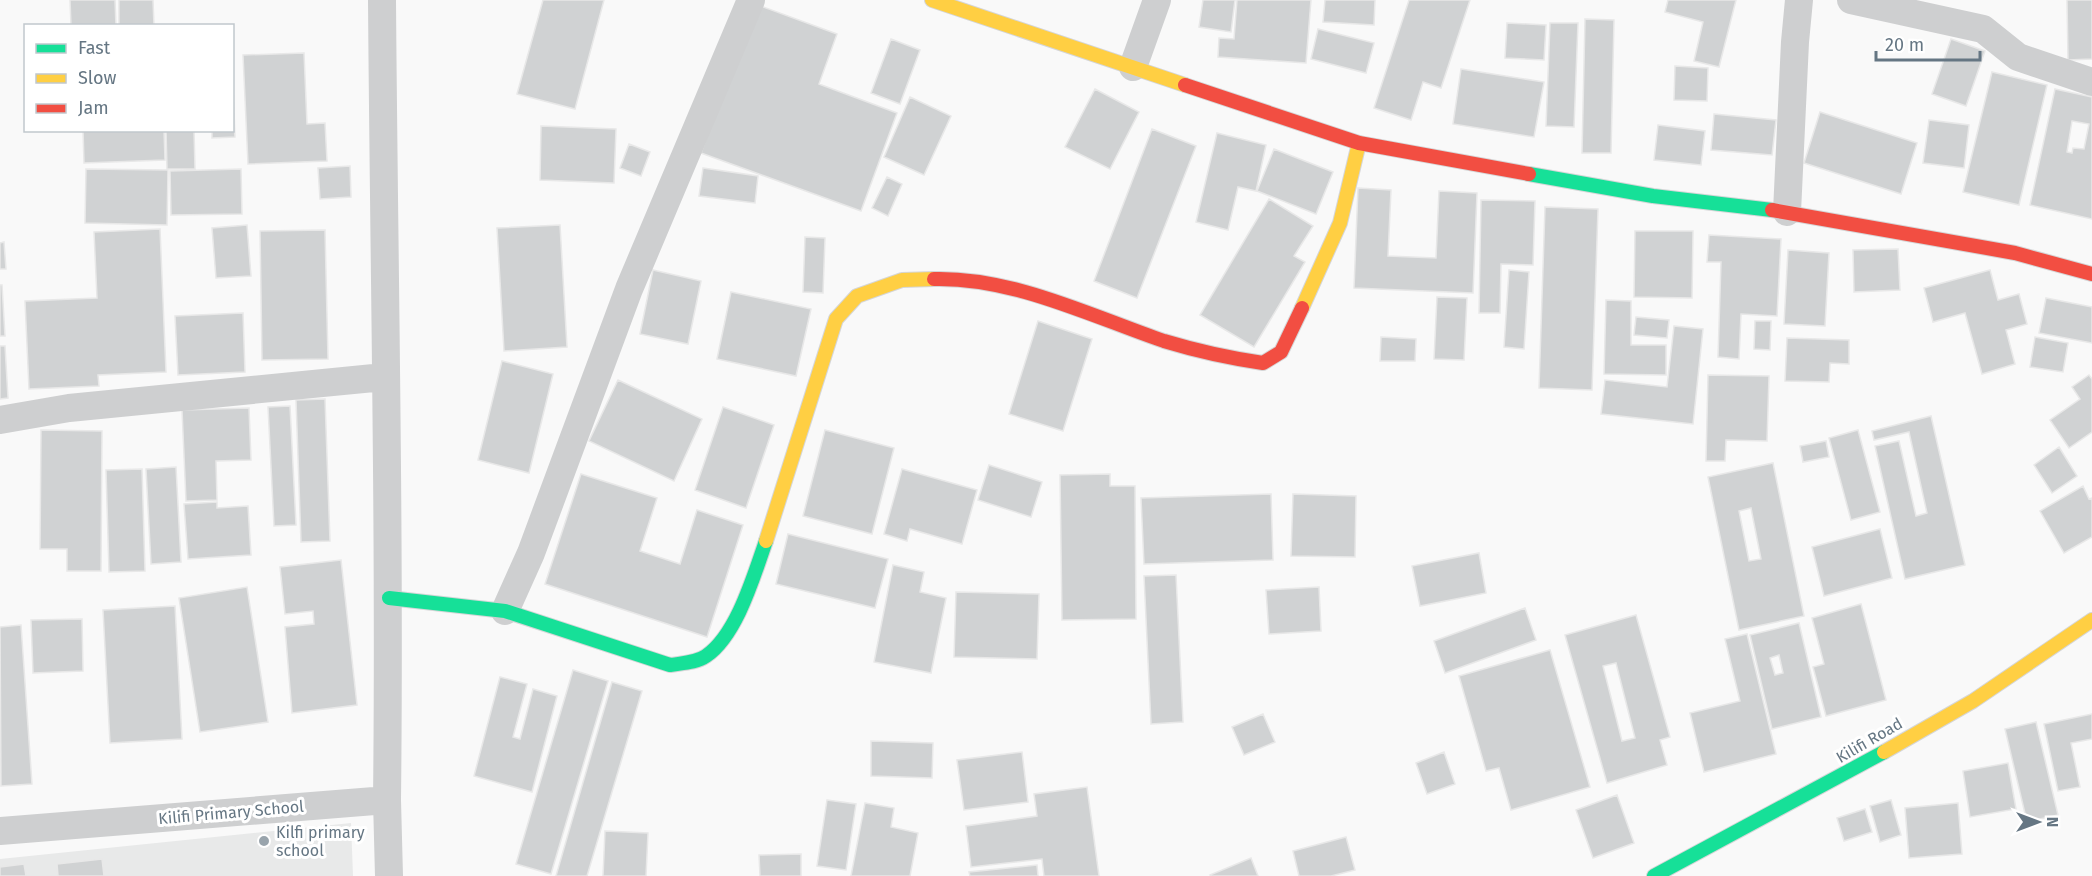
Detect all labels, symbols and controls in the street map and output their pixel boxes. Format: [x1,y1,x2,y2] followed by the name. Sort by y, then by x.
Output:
[24,24,234,132] legend
[1876,24,1980,62] scale bar
[1885,34,1924,56] text: 20 m
[78,37,111,59] text: Fast
[78,67,117,89] text: Slow
[78,97,109,119] text: Jam
[1833,714,1906,767] street label: Kilifi Road
[2008,792,2068,852] north arrow
[157,797,305,828] street label: Kilifi Primary School
[2043,817,2062,827] text: N
[276,823,365,860] place label: Kilfi primary school
[257,834,271,848] marker: Kilfi primary school

